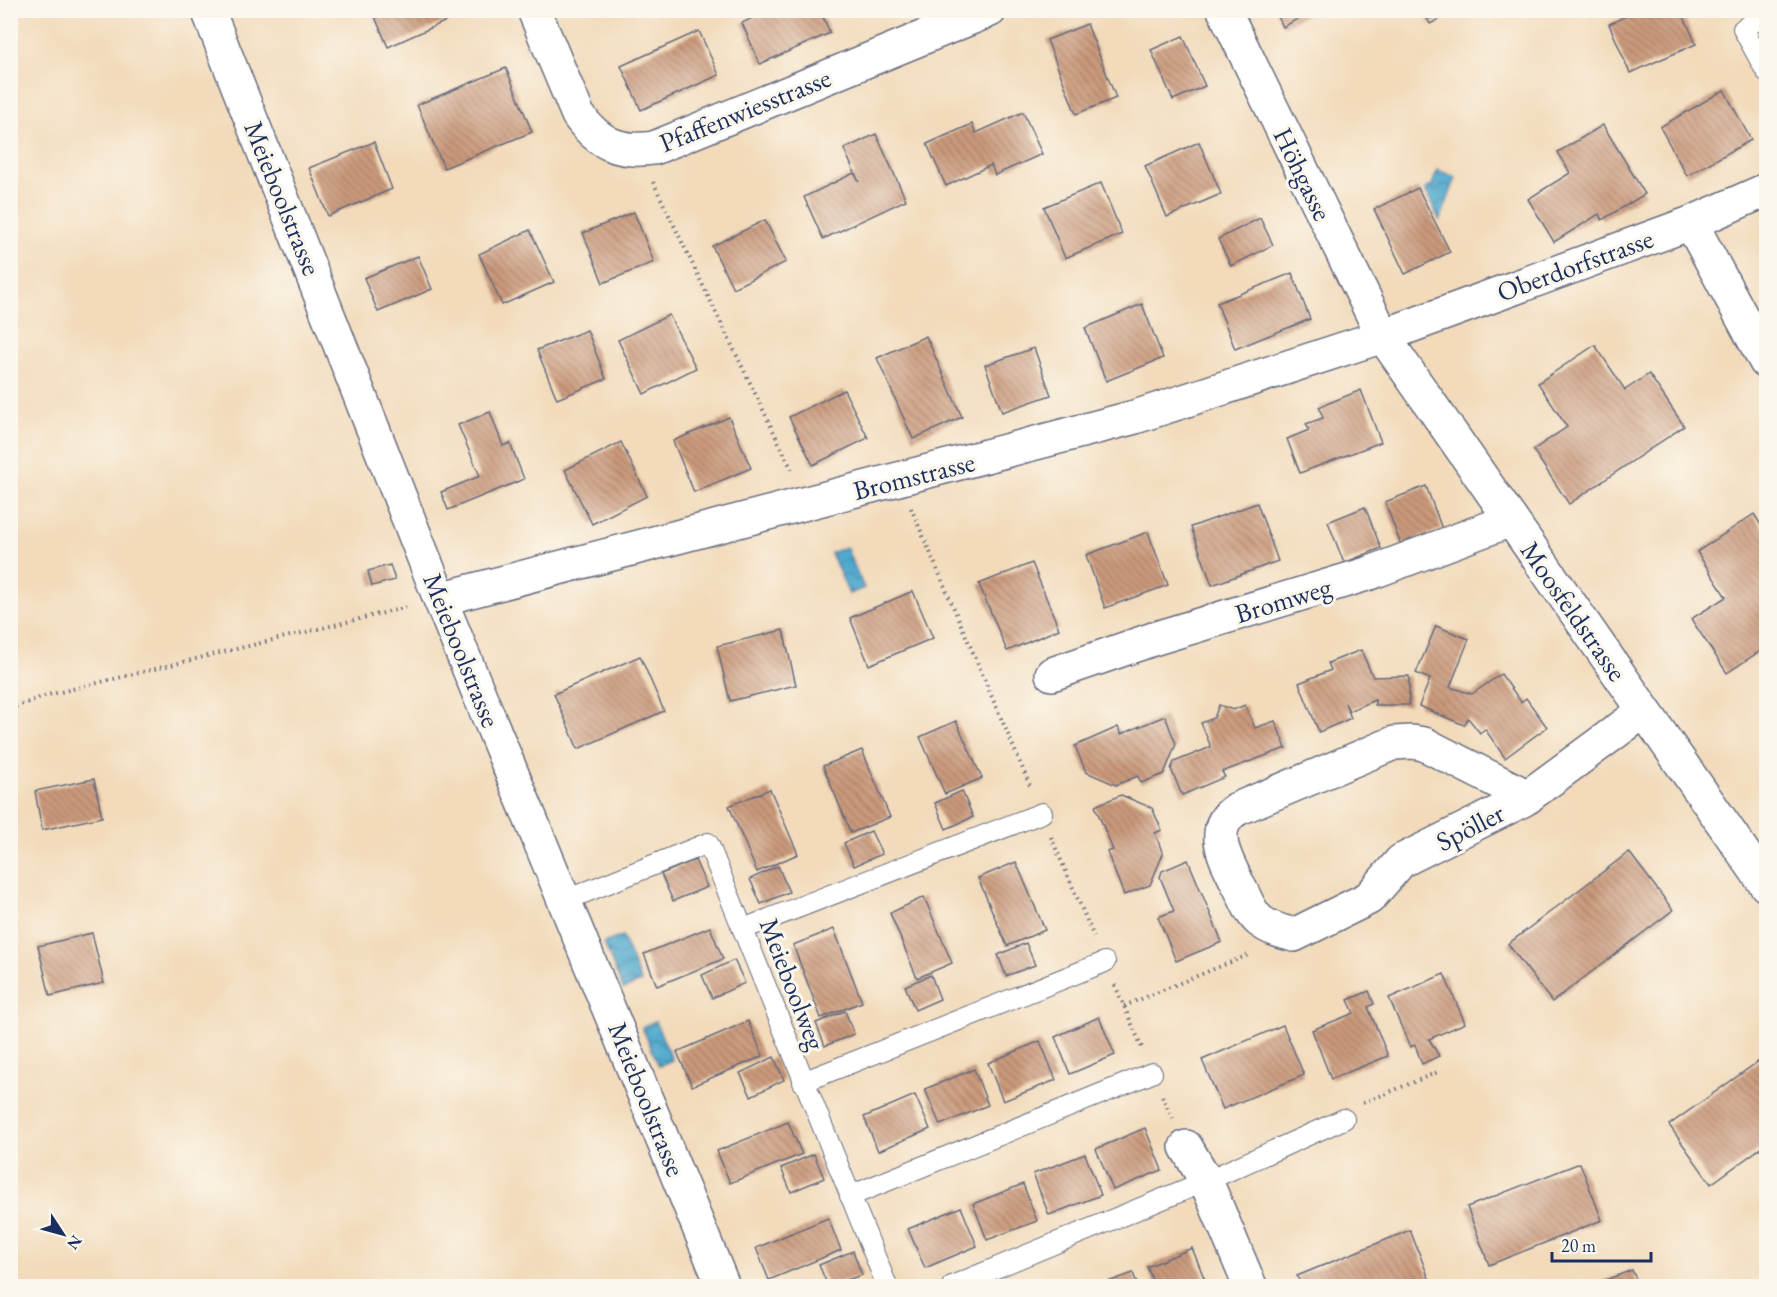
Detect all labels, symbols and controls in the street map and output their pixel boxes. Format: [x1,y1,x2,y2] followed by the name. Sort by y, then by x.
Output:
[654,60,836,160] street label: Pfaffenwiesstrasse
[236,116,330,280] street label: Meieboolstrasse
[1266,122,1340,226] street label: Höhgasse
[1492,221,1658,309] street label: Oberdorfstrasse
[850,444,978,508] street label: Bromstrasse
[1513,534,1635,688] street label: Moosfeldstrasse
[415,568,509,732] street label: Meieboolstrasse
[1231,569,1336,631] street label: Bromweg
[1430,795,1510,859] street label: Spöller
[752,913,834,1055] street label: Meieboolweg
[600,1017,694,1181] street label: Meieboolstrasse
[33,1204,93,1264] north arrow
[1552,1225,1651,1263] scale bar
[62,1231,87,1254] text: N
[1561,1234,1596,1257] text: 20 m

